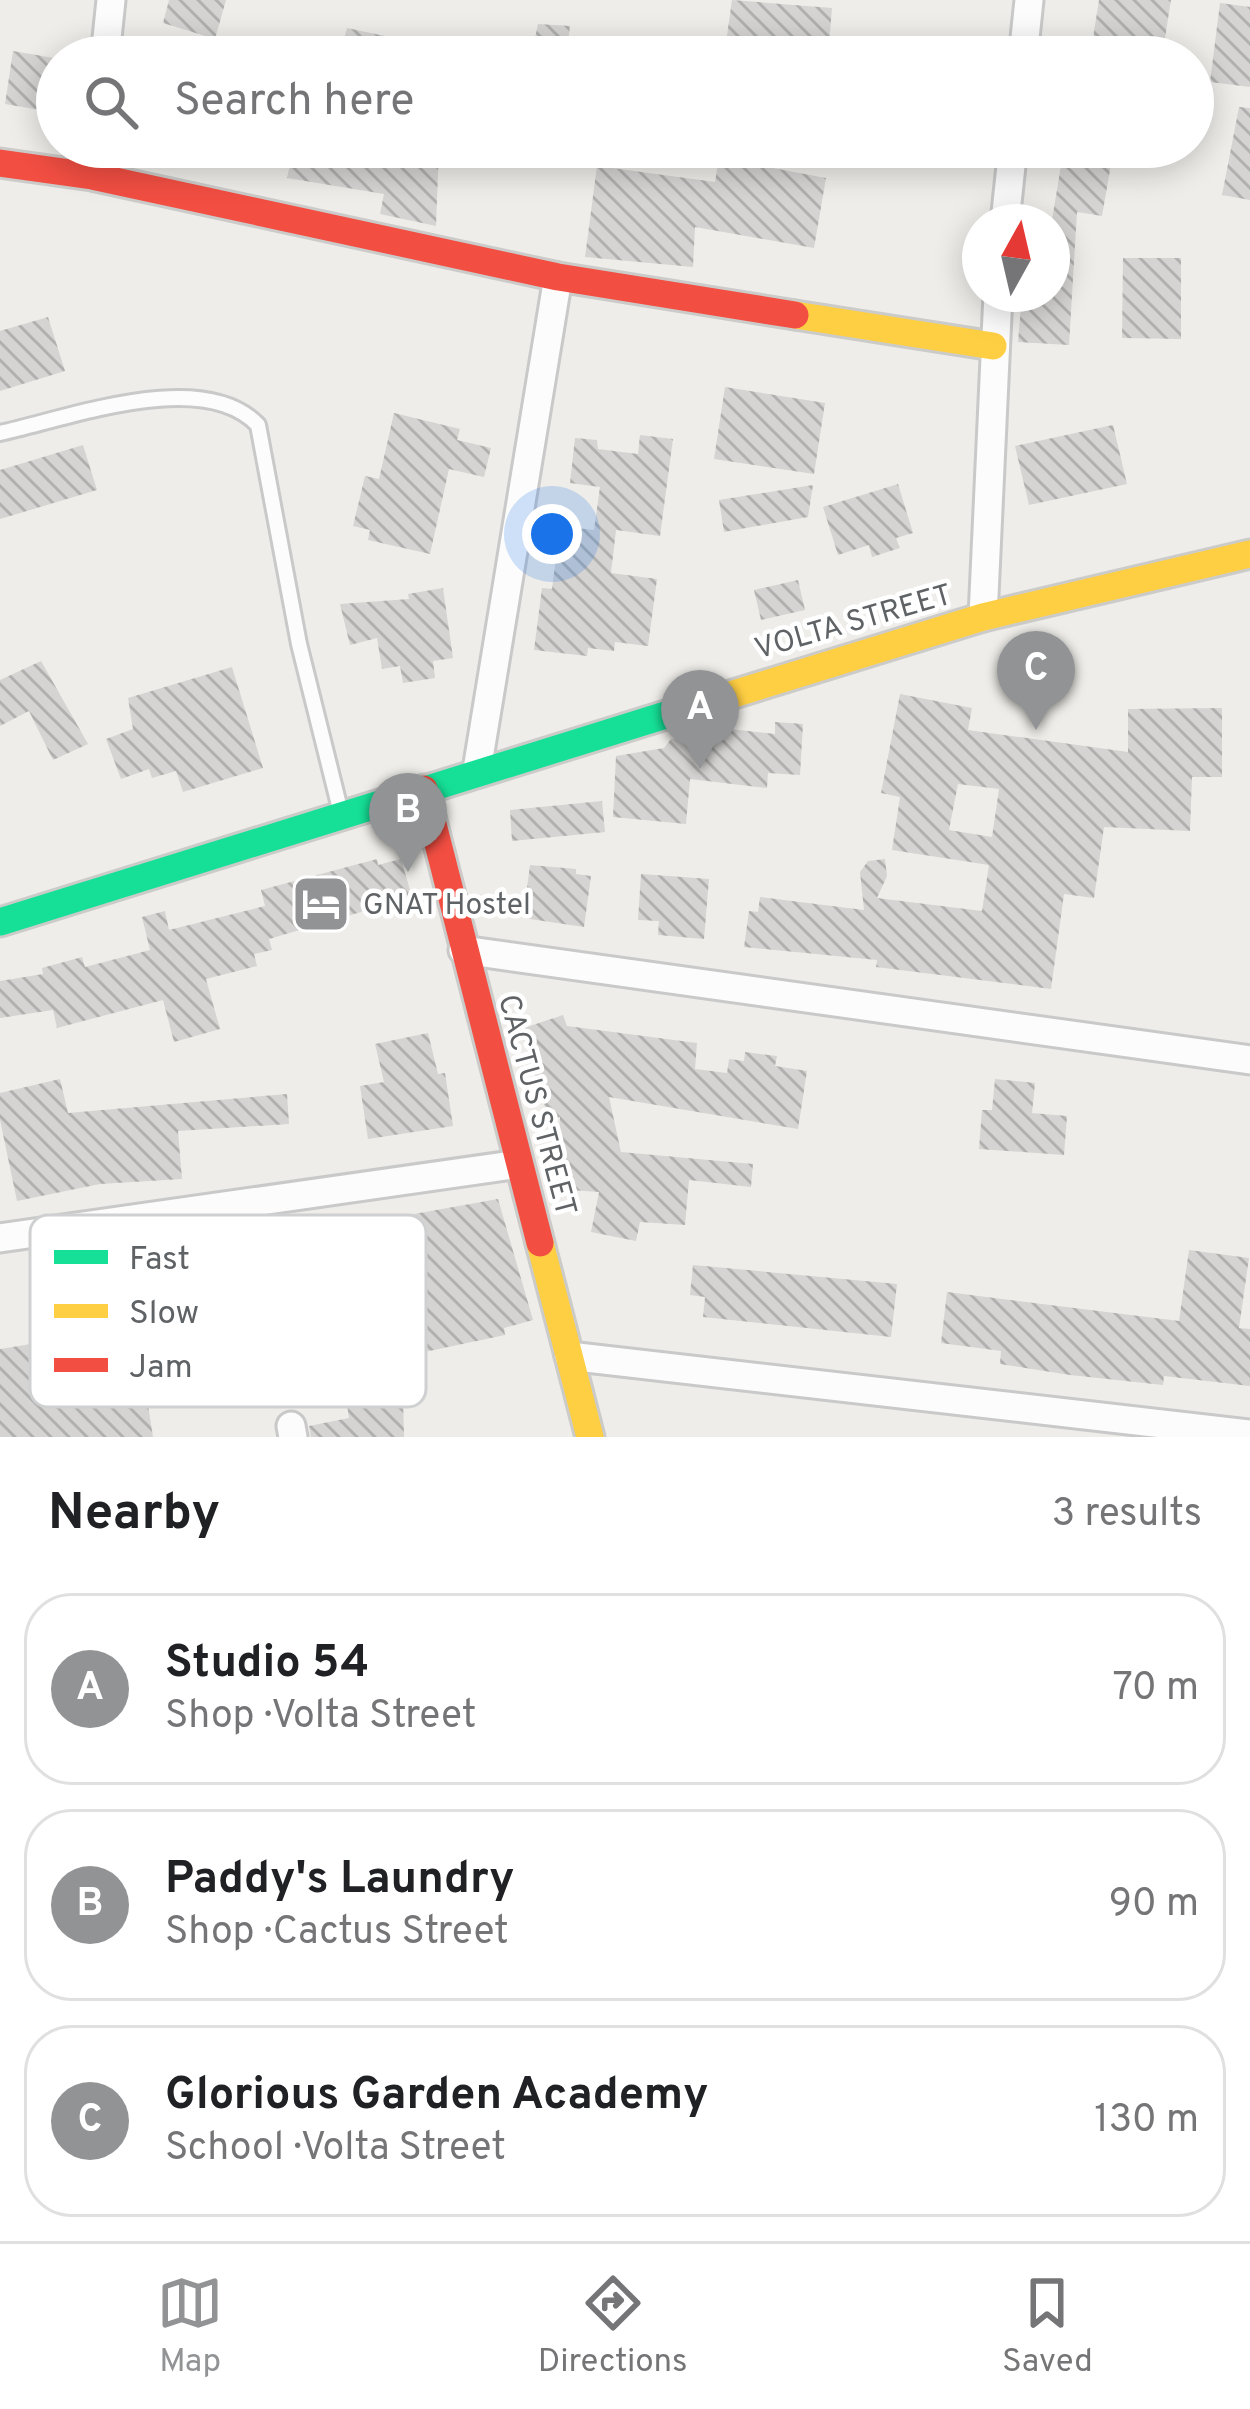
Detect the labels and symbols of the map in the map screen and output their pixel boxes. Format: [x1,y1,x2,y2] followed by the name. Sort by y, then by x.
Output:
[962,204,1070,312] north arrow
[522,504,582,564] your location
[751,578,957,669] street label: VOLTA STREET
[997,631,1075,730] pin: C
[661,670,739,769] pin: A
[369,773,447,872] pin: B
[290,873,352,935] hotel icon: GNAT Hostel
[363,888,531,925] place label: GNAT Hostel
[488,991,583,1221] street label: CACTUS STREET
[30,1215,426,1407] legend
[129,1240,190,1282] text: Fast
[129,1294,199,1336] text: Slow
[129,1348,193,1390] text: Jam

